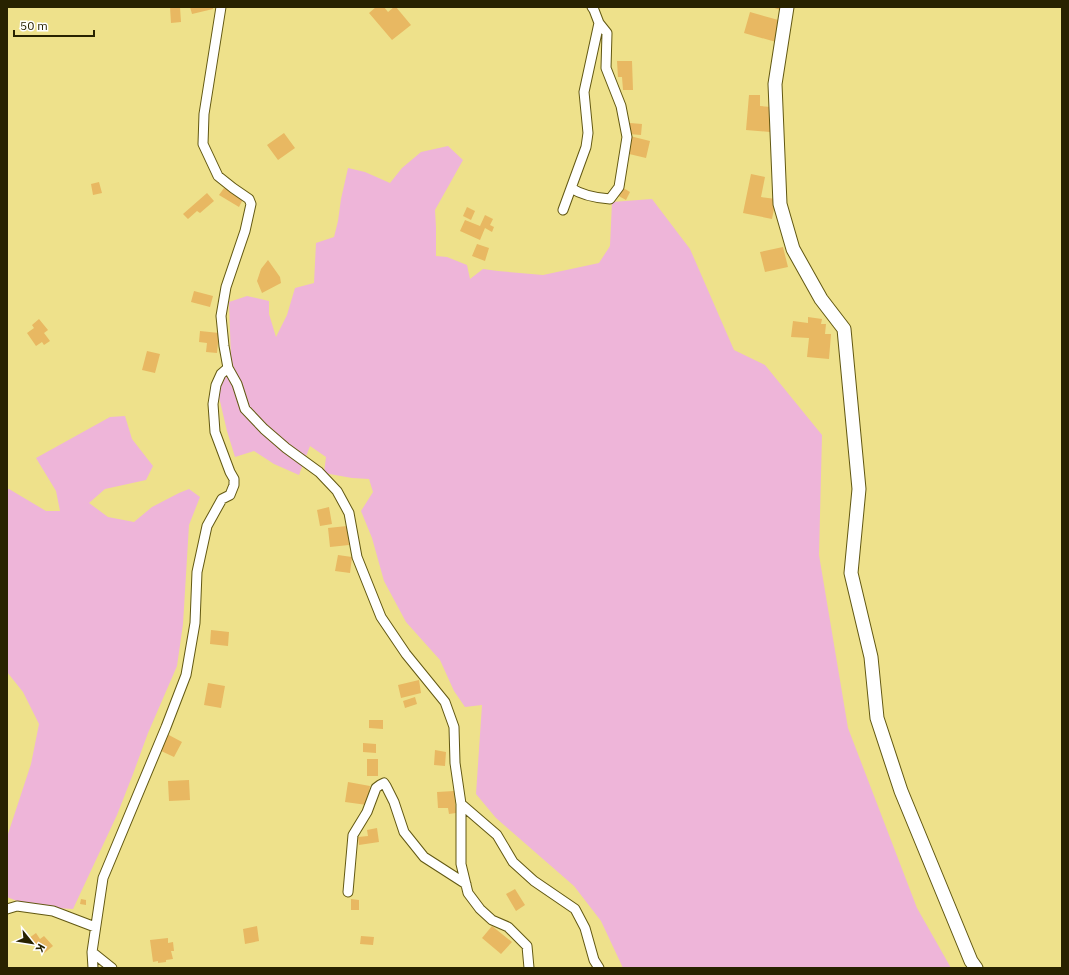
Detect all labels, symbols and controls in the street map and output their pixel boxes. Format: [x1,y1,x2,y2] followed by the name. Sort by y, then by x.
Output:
[14,12,94,38] scale bar
[20,18,48,33] text: 50 m
[12,923,52,963] north arrow
[33,941,49,955] text: K

